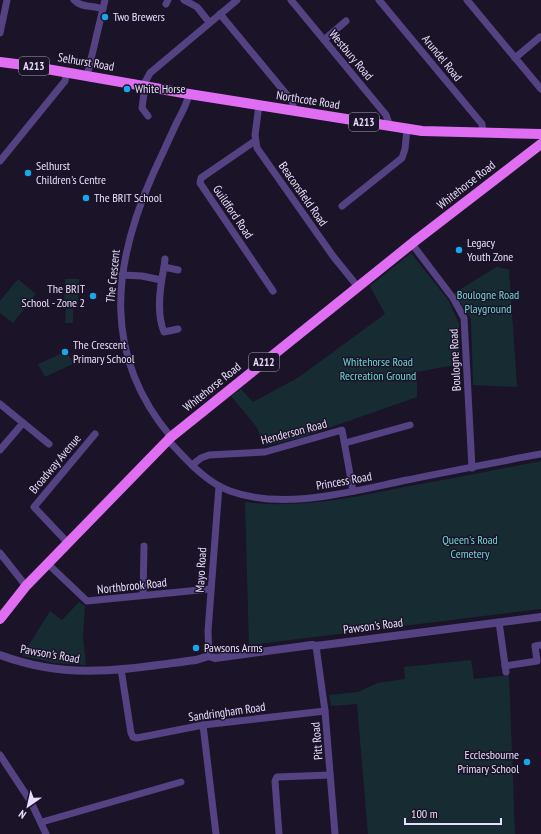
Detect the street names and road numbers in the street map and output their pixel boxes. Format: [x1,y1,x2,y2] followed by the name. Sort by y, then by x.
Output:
[326,27,377,83] street label: Westbury Road
[419,31,466,84] street label: Arundel Road
[57,49,115,74] street label: Selhurst Road
[19,57,49,75] road number: A213
[275,87,341,112] street label: Northcote Road
[349,113,379,131] road number: A213
[434,157,498,212] street label: Whitehorse Road
[276,159,331,229] street label: Beaconsfield Road
[210,182,257,241] street label: Guildford Road
[102,248,123,303] street label: The Crescent
[445,328,464,392] street label: Boulogne Road
[249,353,279,371] road number: A212
[180,359,244,414] street label: Whitehorse Road
[259,416,328,448] street label: Henderson Road
[25,431,84,496] street label: Broadway Avenue
[315,468,373,493] street label: Princess Road
[192,547,209,593] street label: Mayo Road
[96,574,168,597] street label: Northbrook Road
[342,614,404,637] street label: Pawson's Road
[19,641,81,666] street label: Pawson's Road
[187,699,266,724] street label: Sandringham Road
[307,722,326,760] street label: Pitt Road

